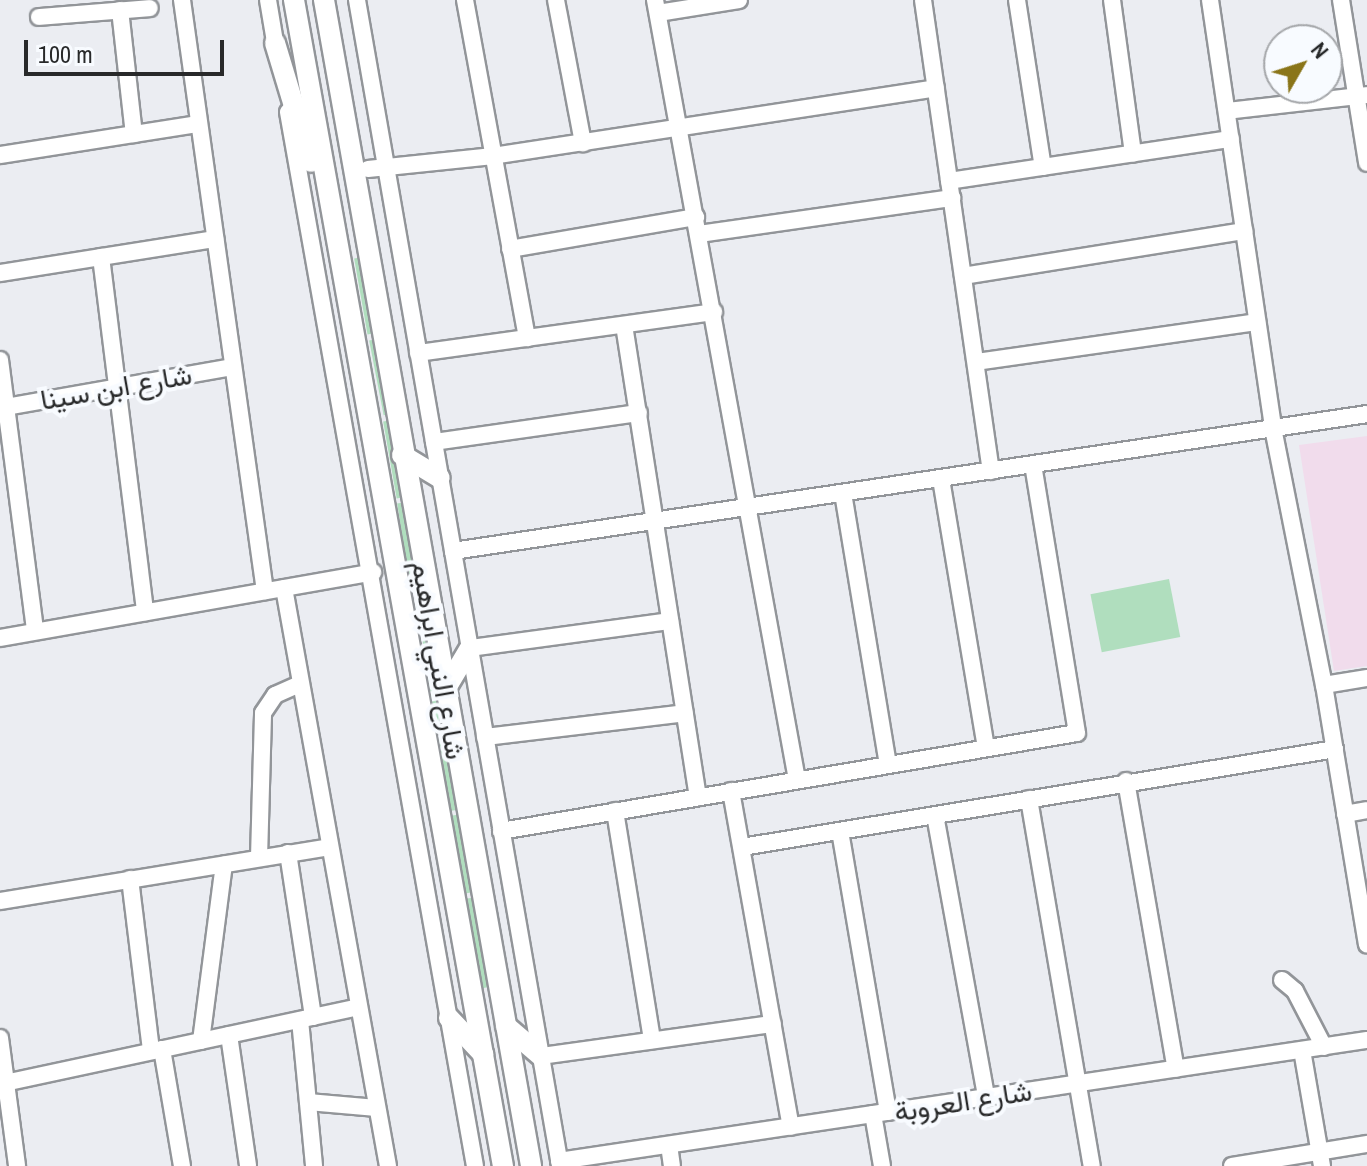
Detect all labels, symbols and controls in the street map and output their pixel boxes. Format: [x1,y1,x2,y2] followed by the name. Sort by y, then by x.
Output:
[28,24,228,74] scale bar
[1263,24,1343,104] north arrow
[1304,36,1336,65] text: N
[38,38,93,70] text: 100 m
[38,357,194,417] street label: شارع ابن سينا
[405,558,473,762] street label: شارع النبي ابراهيم
[892,1074,1034,1128] street label: شارع العروبة

